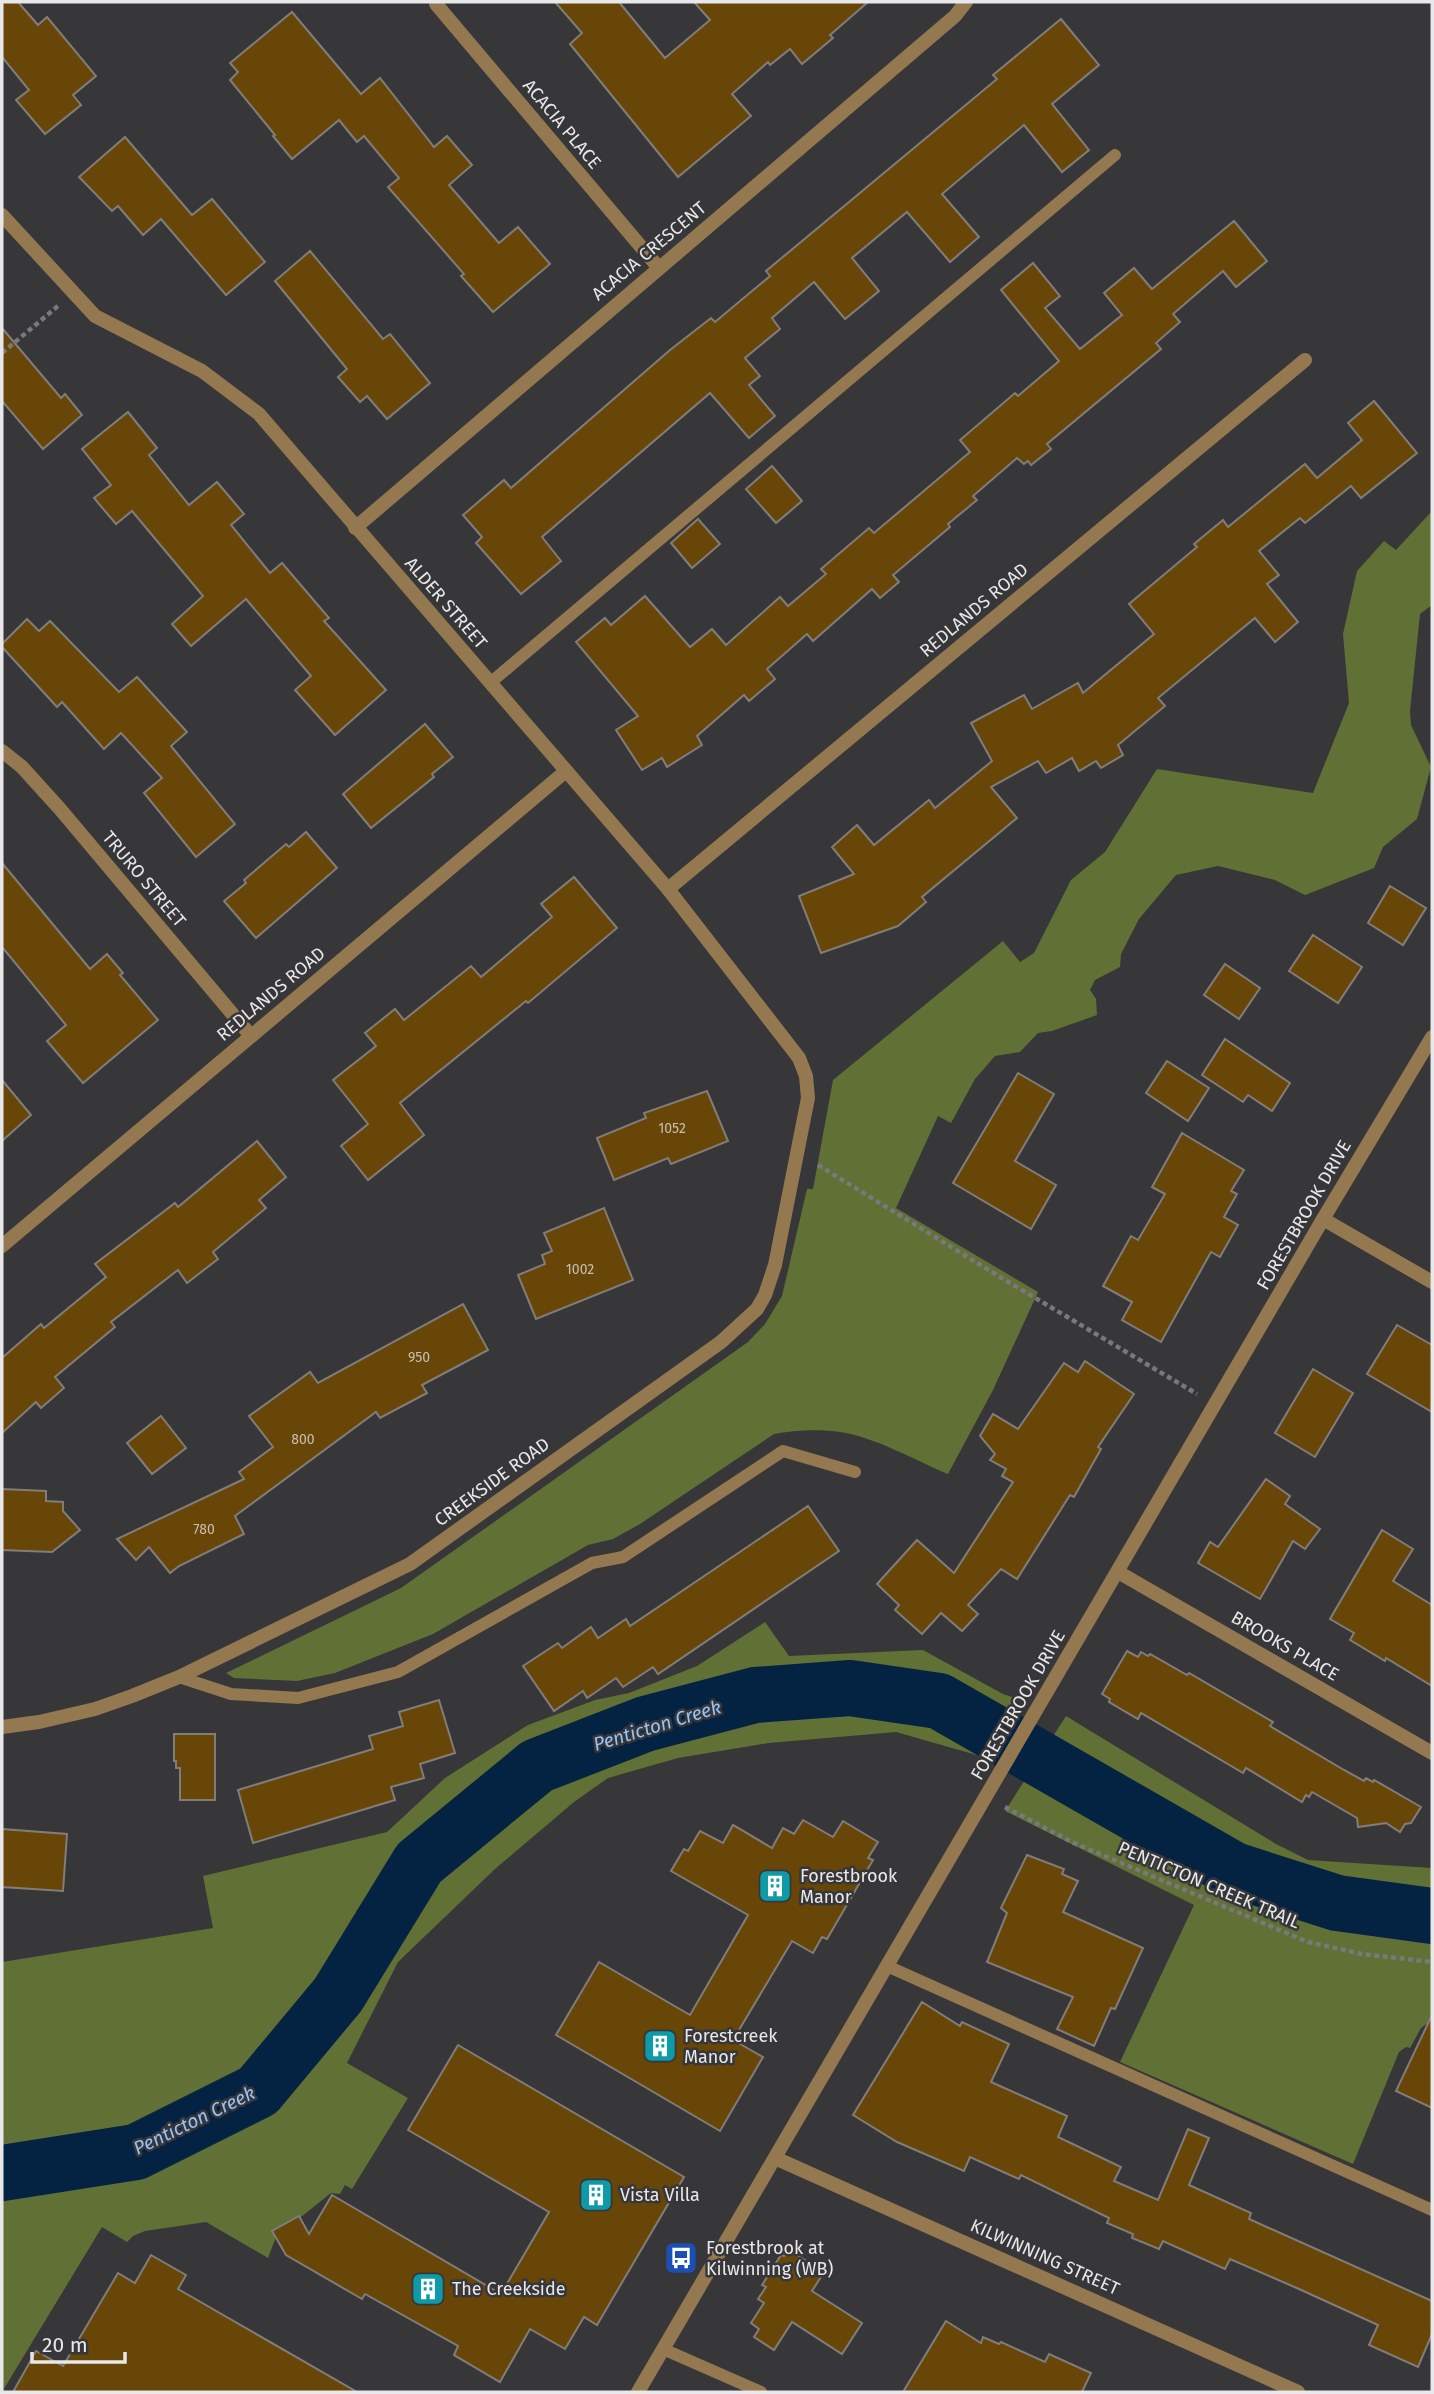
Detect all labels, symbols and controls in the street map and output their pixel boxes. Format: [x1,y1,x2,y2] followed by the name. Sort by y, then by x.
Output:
[518,75,606,173] street label: ACACIA PLACE
[587,196,711,305] street label: ACACIA CRESCENT
[400,553,492,654] street label: ALDER STREET
[915,558,1033,662] street label: REDLANDS ROAD
[98,827,191,932] street label: TRURO STREET
[212,942,330,1046] street label: REDLANDS ROAD
[658,1120,686,1137] house number: 1052
[1252,1136,1356,1294] street label: FORESTBROOK DRIVE
[566,1261,594,1278] house number: 1002
[408,1349,430,1366] house number: 950
[291,1431,315,1448] house number: 800
[430,1433,554,1531] street label: CREEKSIDE ROAD
[193,1521,215,1538] house number: 780
[1227,1606,1343,1686] street label: BROOKS PLACE
[966,1626,1070,1784] street label: FORESTBROOK DRIVE
[591,1695,724,1756] water label: Penticton Creek
[1115,1837,1303,1933] street label: PENTICTON CREEK TRAIL
[800,1865,898,1908] place label: Forestbrook Manor
[756,1867,794,1905] building icon: Forestbrook Manor
[684,2025,778,2068] place label: Forestcreek Manor
[641,2027,679,2065] building icon: Forestcreek Manor
[130,2081,259,2160] water label: Penticton Creek
[577,2176,615,2214] building icon: Vista Villa
[620,2184,700,2206] place label: Vista Villa
[967,2214,1124,2300] street label: KILWINNING STREET
[706,2237,833,2280] place label: Forestbrook at Kilwinning (WB)
[662,2239,700,2277] bus stop icon: Forestbrook at Kilwinning (WB)
[409,2270,447,2308] building icon: The Creekside
[452,2278,565,2300] place label: The Creekside
[32,2320,124,2364] scale bar
[42,2332,88,2358] text: 20 m

